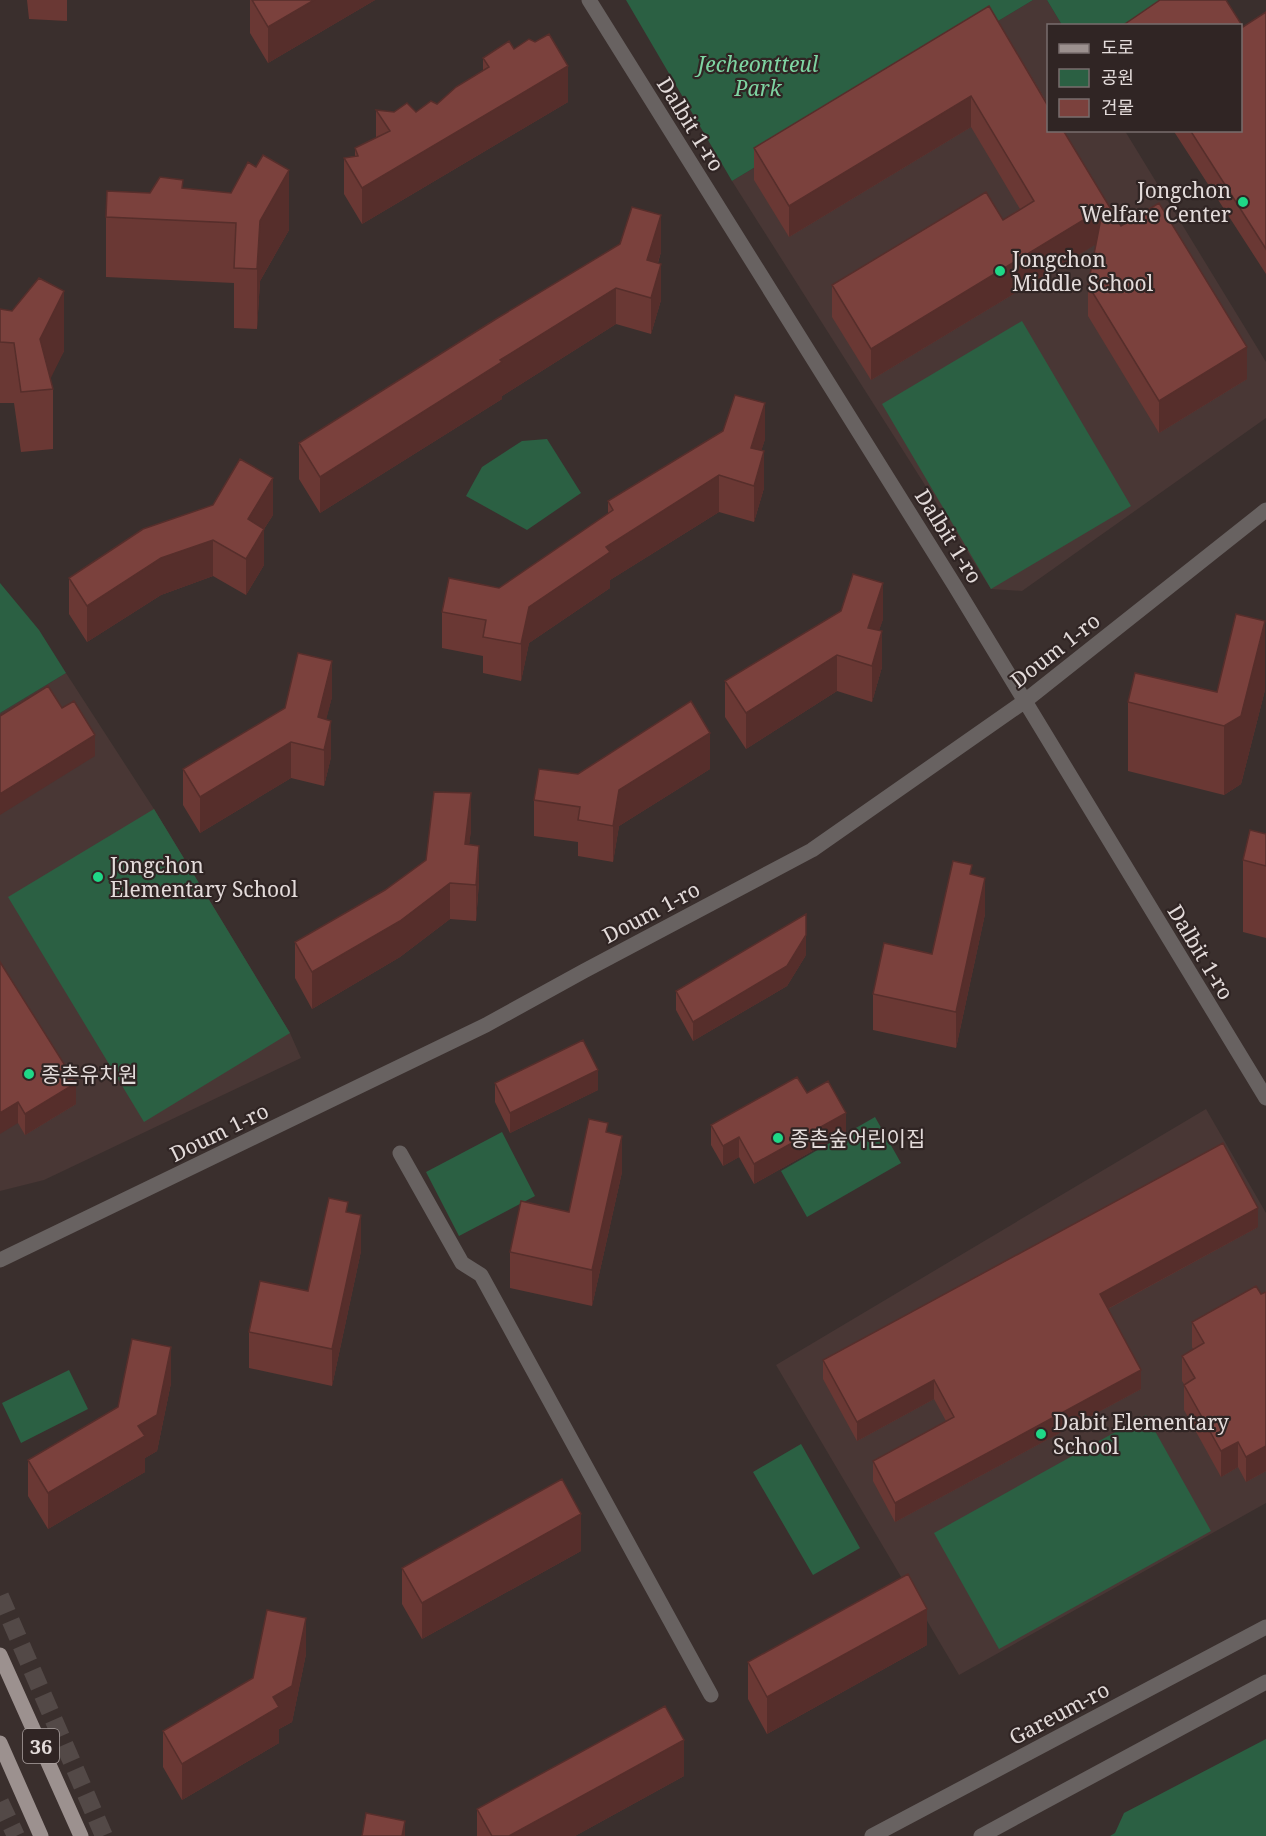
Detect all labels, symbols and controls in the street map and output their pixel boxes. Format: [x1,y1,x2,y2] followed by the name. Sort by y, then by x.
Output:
[1047,24,1242,132] legend
[1101,35,1134,59] text: 도로
[694,50,819,102] park label: Jecheontteul Park
[1101,65,1134,89] text: 공원
[651,71,731,177] street label: Dalbit 1-ro
[1101,95,1134,119] text: 건물
[1080,176,1231,228] place label: Jongchon Welfare Center
[1236,195,1250,209] marker: Jongchon Welfare Center
[1011,245,1154,297] place label: Jongchon Middle School
[993,264,1007,278] marker: Jongchon Middle School
[909,483,989,589] street label: Dalbit 1-ro
[1005,606,1105,694] street label: Doum 1-ro
[109,851,298,903] place label: Jongchon Elementary School
[91,870,105,884] marker: Jongchon Elementary School
[598,875,704,949] street label: Doum 1-ro
[1162,899,1240,1005] street label: Dalbit 1-ro
[41,1060,138,1088] place label: 종촌유치원
[22,1067,36,1081] marker: 종촌유치원
[165,1096,273,1168] street label: Doum 1-ro
[790,1124,925,1152] place label: 종촌숲어린이집
[771,1131,785,1145] marker: 종촌숲어린이집
[1053,1408,1229,1460] place label: Dabit Elementary School
[1034,1427,1048,1441] marker: Dabit Elementary School
[1004,1675,1114,1751] street label: Gareum-ro
[23,1729,59,1763] road number: 36

